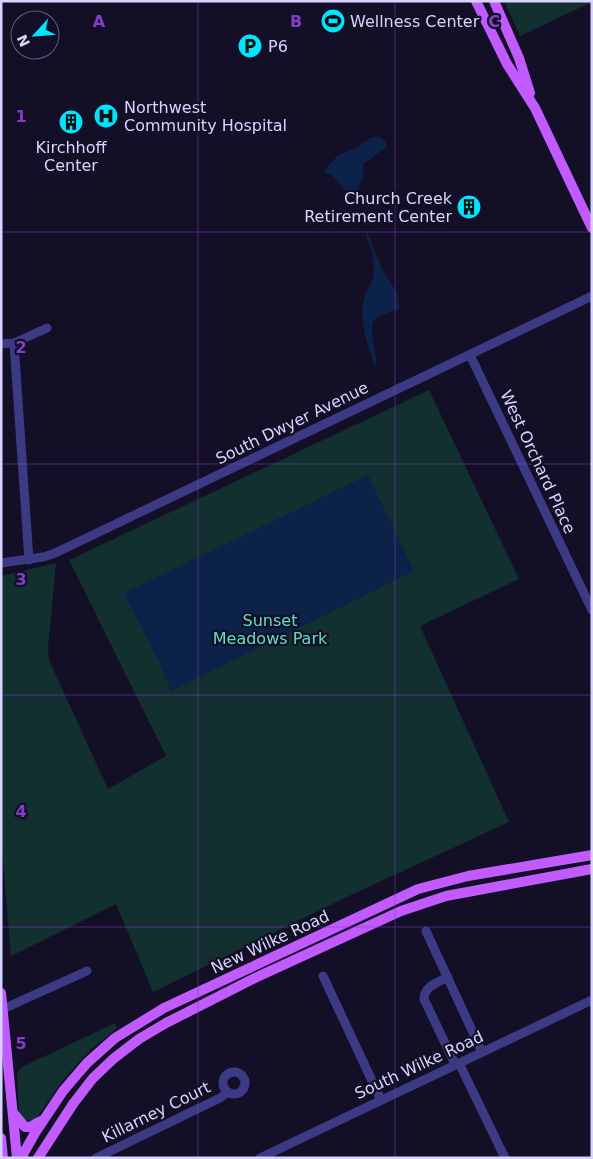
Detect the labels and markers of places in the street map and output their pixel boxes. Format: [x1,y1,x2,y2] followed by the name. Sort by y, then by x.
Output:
[320,8,346,34] sports icon: Wellness Center
[350,12,480,31] place label: Wellness Center
[237,33,263,59] parking icon: P6
[268,37,288,56] place label: P6
[124,98,287,135] place label: Northwest Community Hospital
[93,103,119,129] hospital icon: Northwest Community Hospital
[58,109,84,135] building icon: Kirchhoff Center
[35,138,108,175] place label: Kirchhoff Center
[304,189,453,226] place label: Church Creek Retirement Center
[456,194,482,220] building icon: Church Creek Retirement Center

